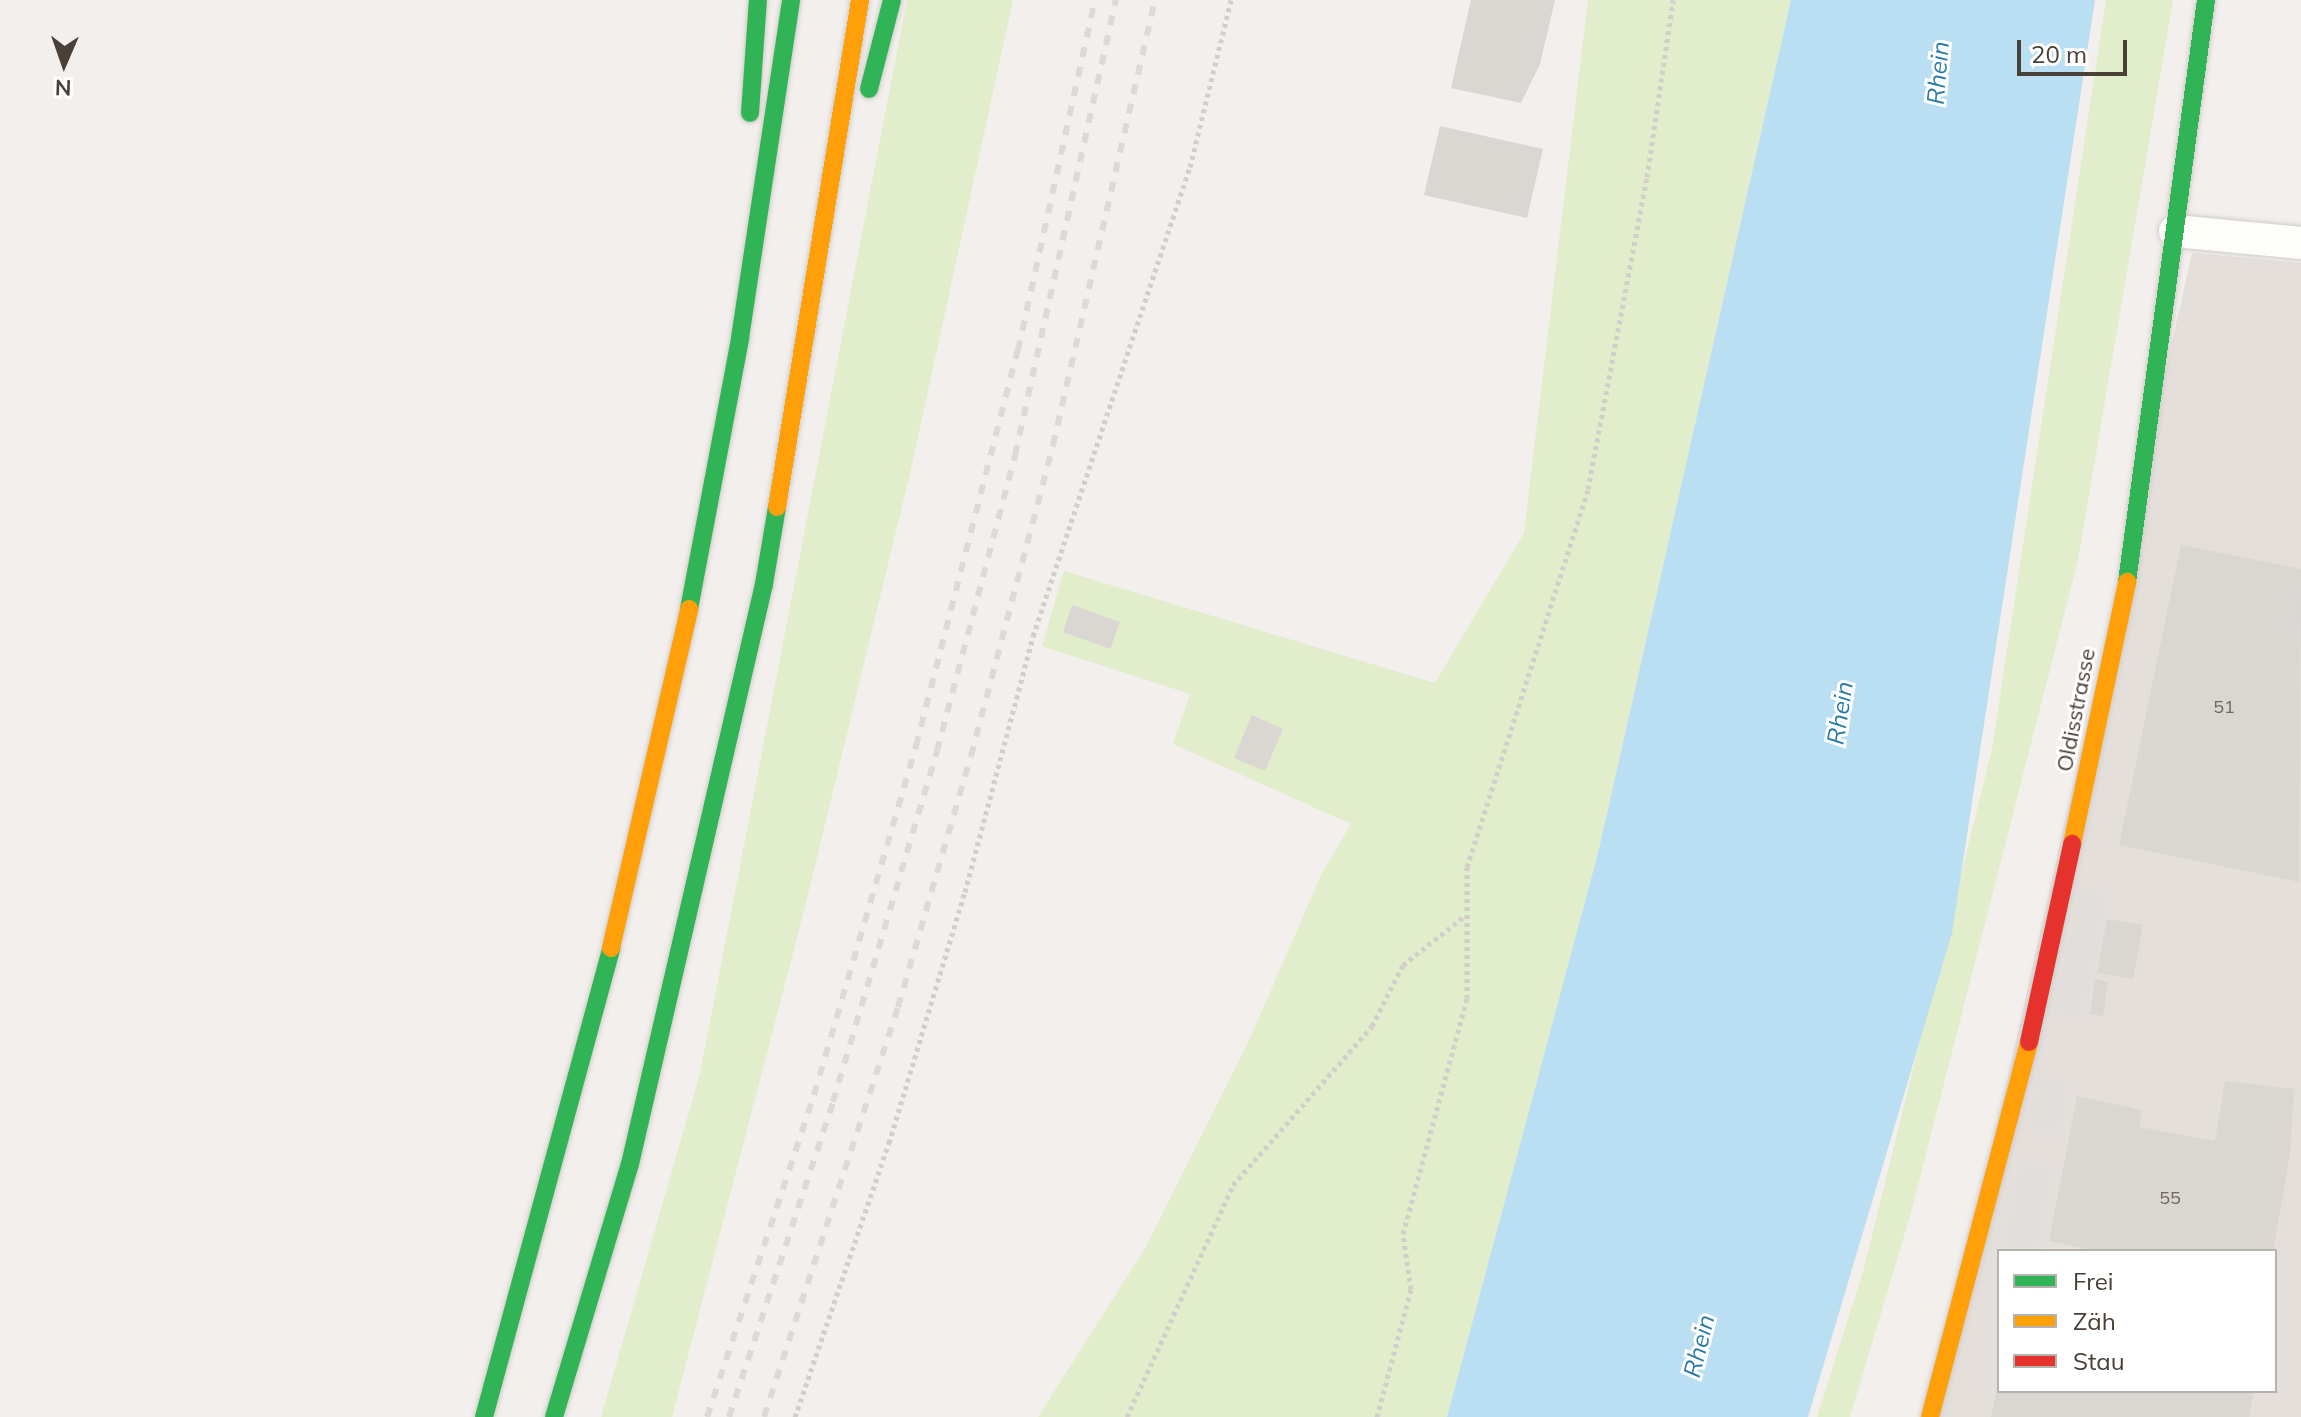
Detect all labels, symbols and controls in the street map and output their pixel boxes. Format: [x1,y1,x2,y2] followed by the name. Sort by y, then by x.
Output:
[24,24,104,104] north arrow
[2021,24,2131,74] scale bar
[2031,39,2087,69] text: 20 m
[1921,40,1955,106] water label: Rhein
[54,74,72,102] text: N
[2051,646,2101,774] street label: Oldisstrasse
[1821,679,1859,747] water label: Rhein
[2213,696,2235,718] house number: 51
[2159,1187,2181,1209] house number: 55
[1997,1249,2277,1393] legend
[2073,1266,2114,1296] text: Frei
[2073,1306,2116,1336] text: Zäh
[1677,1312,1721,1380] water label: Rhein
[2073,1346,2125,1376] text: Stau

